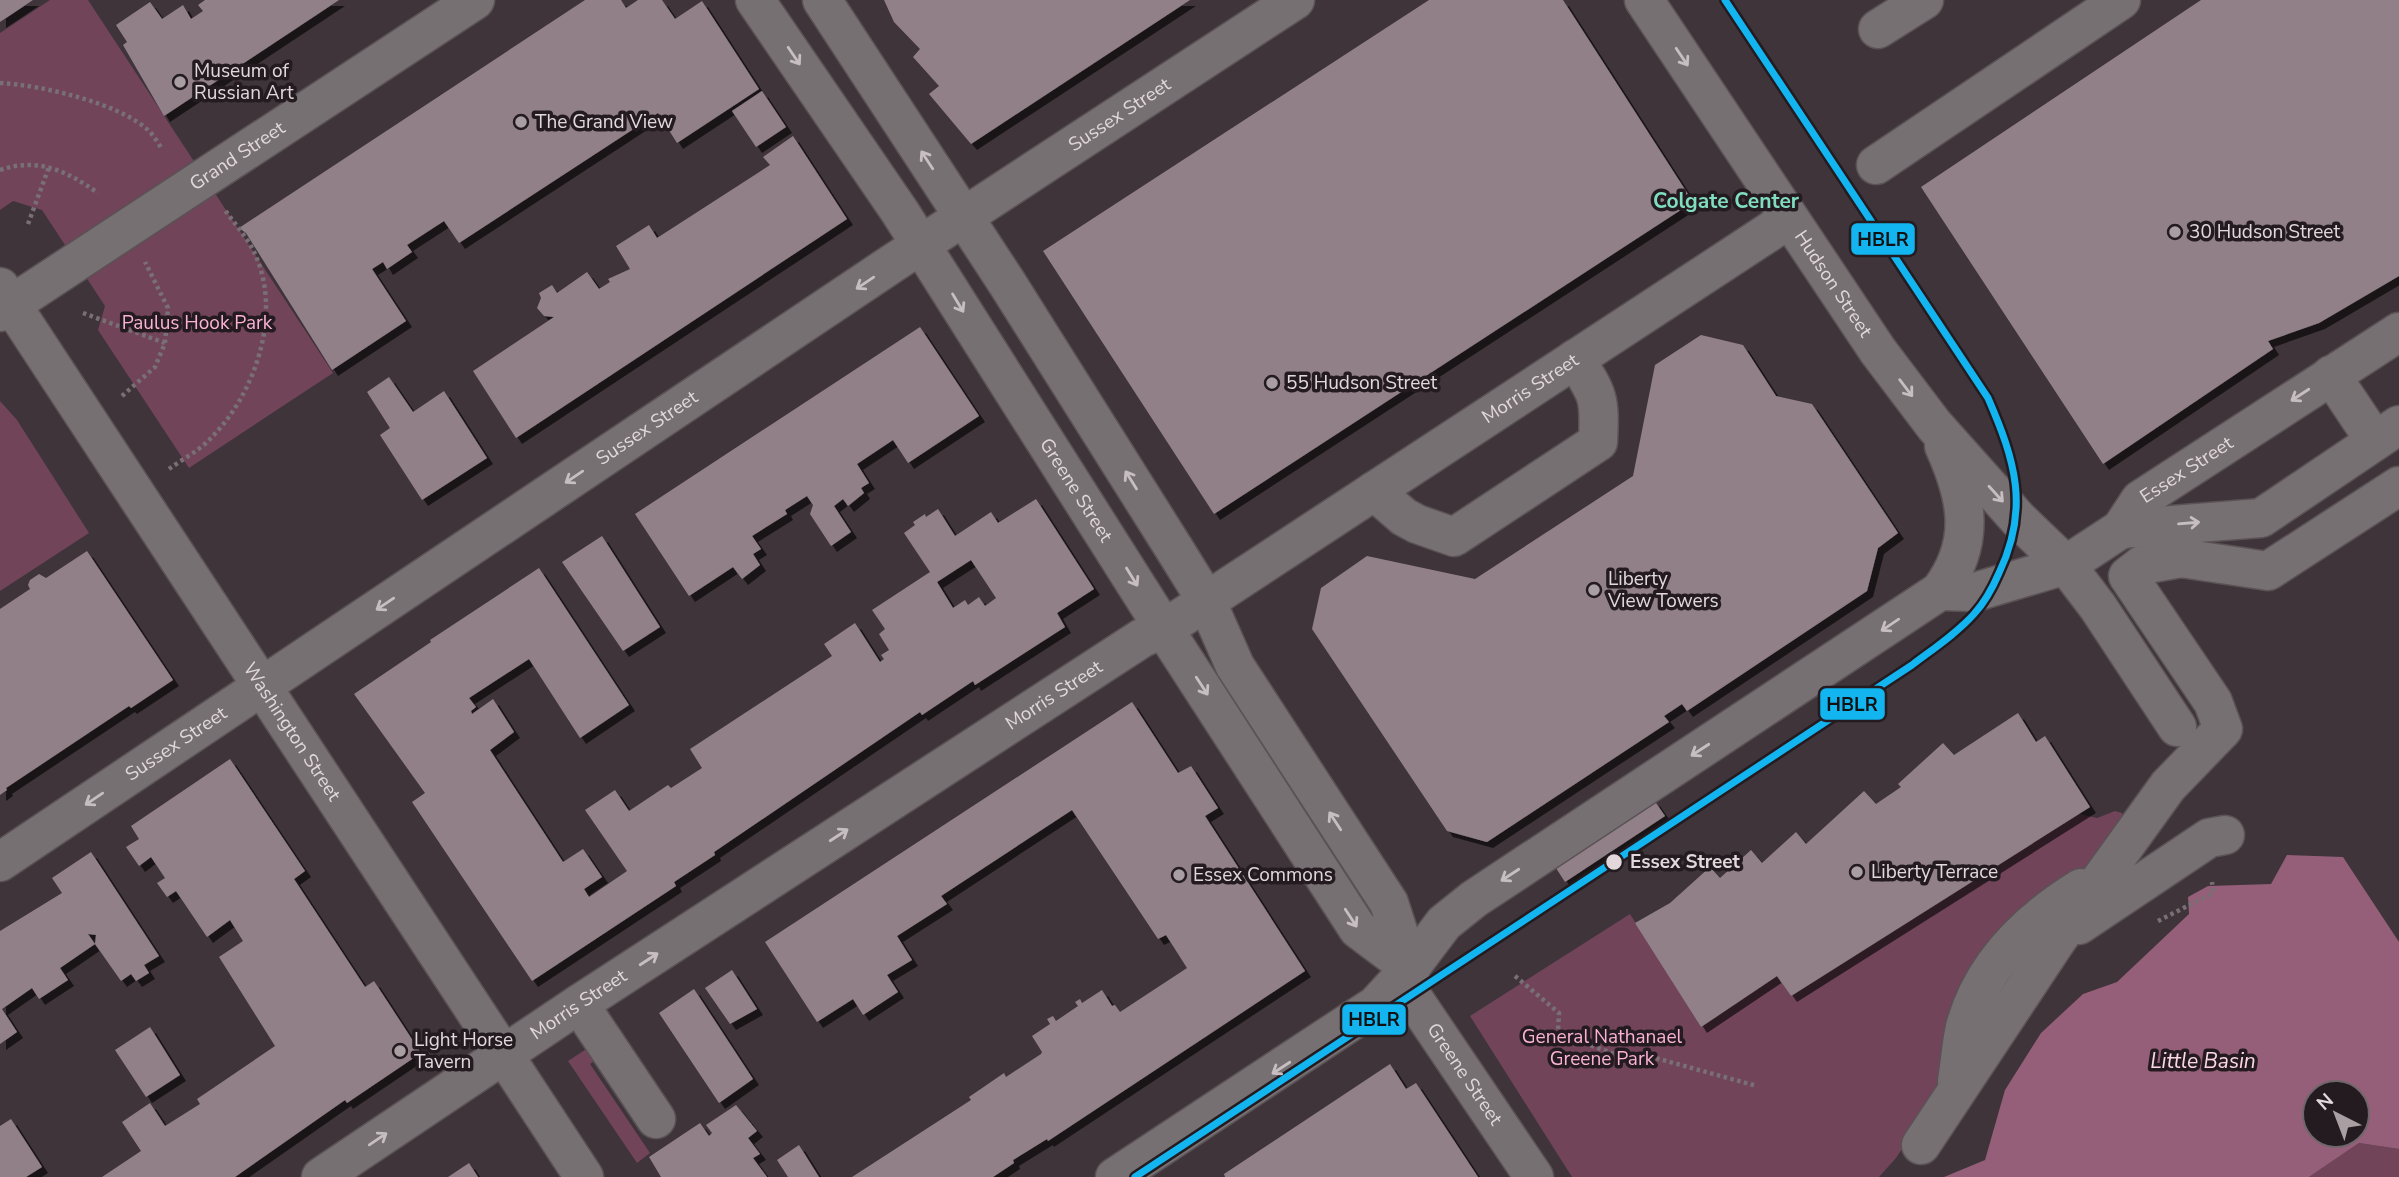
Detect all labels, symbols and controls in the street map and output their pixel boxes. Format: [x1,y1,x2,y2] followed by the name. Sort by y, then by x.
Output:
[787,46,801,65] one-way arrow
[1675,47,1689,66] one-way arrow
[194,58,294,106] place label: Museum of Russian Art
[1063,72,1176,158] street label: Sussex Street
[172,74,188,90] marker: Museum of Russian Art
[535,109,673,135] place label: The Grand View
[513,114,529,130] marker: The Grand View
[185,115,290,197] street label: Grand Street
[920,151,935,170] one-way arrow
[1653,187,1800,215] district label: Colgate Center
[2189,219,2340,245] place label: 30 Hudson Street
[1850,222,1916,256] line badge: HBLR
[2167,224,2183,240] marker: 30 Hudson Street
[1788,225,1878,343] street label: Hudson Street
[1857,227,1909,253] text: HBLR
[855,276,875,290] one-way arrow
[951,292,965,312] one-way arrow
[122,310,273,336] park label: Paulus Hook Park
[1477,347,1584,430] street label: Morris Street
[1286,370,1437,396] place label: 55 Hudson Street
[1264,375,1280,391] marker: 55 Hudson Street
[1899,378,1913,397] one-way arrow
[591,384,703,472] street label: Sussex Street
[2291,388,2311,402] one-way arrow
[2135,430,2238,510] street label: Essex Street
[1033,433,1119,547] street label: Greene Street
[565,470,584,484] one-way arrow
[1124,471,1138,491] one-way arrow
[1988,485,2004,503] one-way arrow
[2177,516,2200,529] one-way arrow
[1607,566,1719,614] place label: Liberty View Towers
[1126,567,1140,587] one-way arrow
[1586,582,1602,598] marker: Liberty View Towers
[376,597,395,611] one-way arrow
[1881,617,1900,632] one-way arrow
[1000,654,1108,736] street label: Morris Street
[237,657,347,806] street label: Washington Street
[1195,675,1209,695] one-way arrow
[1819,687,1886,721] line badge: HBLR
[1826,692,1878,718] text: HBLR
[120,700,232,787] street label: Sussex Street
[1691,743,1710,758] one-way arrow
[85,792,104,806] one-way arrow
[1328,812,1343,831] one-way arrow
[829,828,849,842] one-way arrow
[1630,849,1741,875] place label: Essex Street
[1604,852,1624,872] marker: Essex Street
[1871,859,1998,885] place label: Liberty Terrace
[1193,862,1333,888] place label: Essex Commons
[1849,864,1865,880] marker: Liberty Terrace
[1171,867,1187,883] marker: Essex Commons
[1501,868,1520,882] one-way arrow
[1344,908,1359,927] one-way arrow
[638,952,658,966] one-way arrow
[525,963,632,1046] street label: Morris Street
[1341,1003,1407,1036] line badge: HBLR
[1348,1007,1400,1033] text: HBLR
[1421,1018,1509,1131] street label: Greene Street
[1522,1024,1683,1072] park label: General Nathanael Greene Park
[414,1027,513,1075] place label: Light Horse Tavern
[392,1043,408,1059] marker: Light Horse Tavern
[2150,1047,2256,1075] water label: Little Basin
[1271,1061,1291,1075] one-way arrow
[2301,1079,2371,1149] north arrow
[2311,1088,2339,1117] text: N
[367,1132,387,1146] one-way arrow

